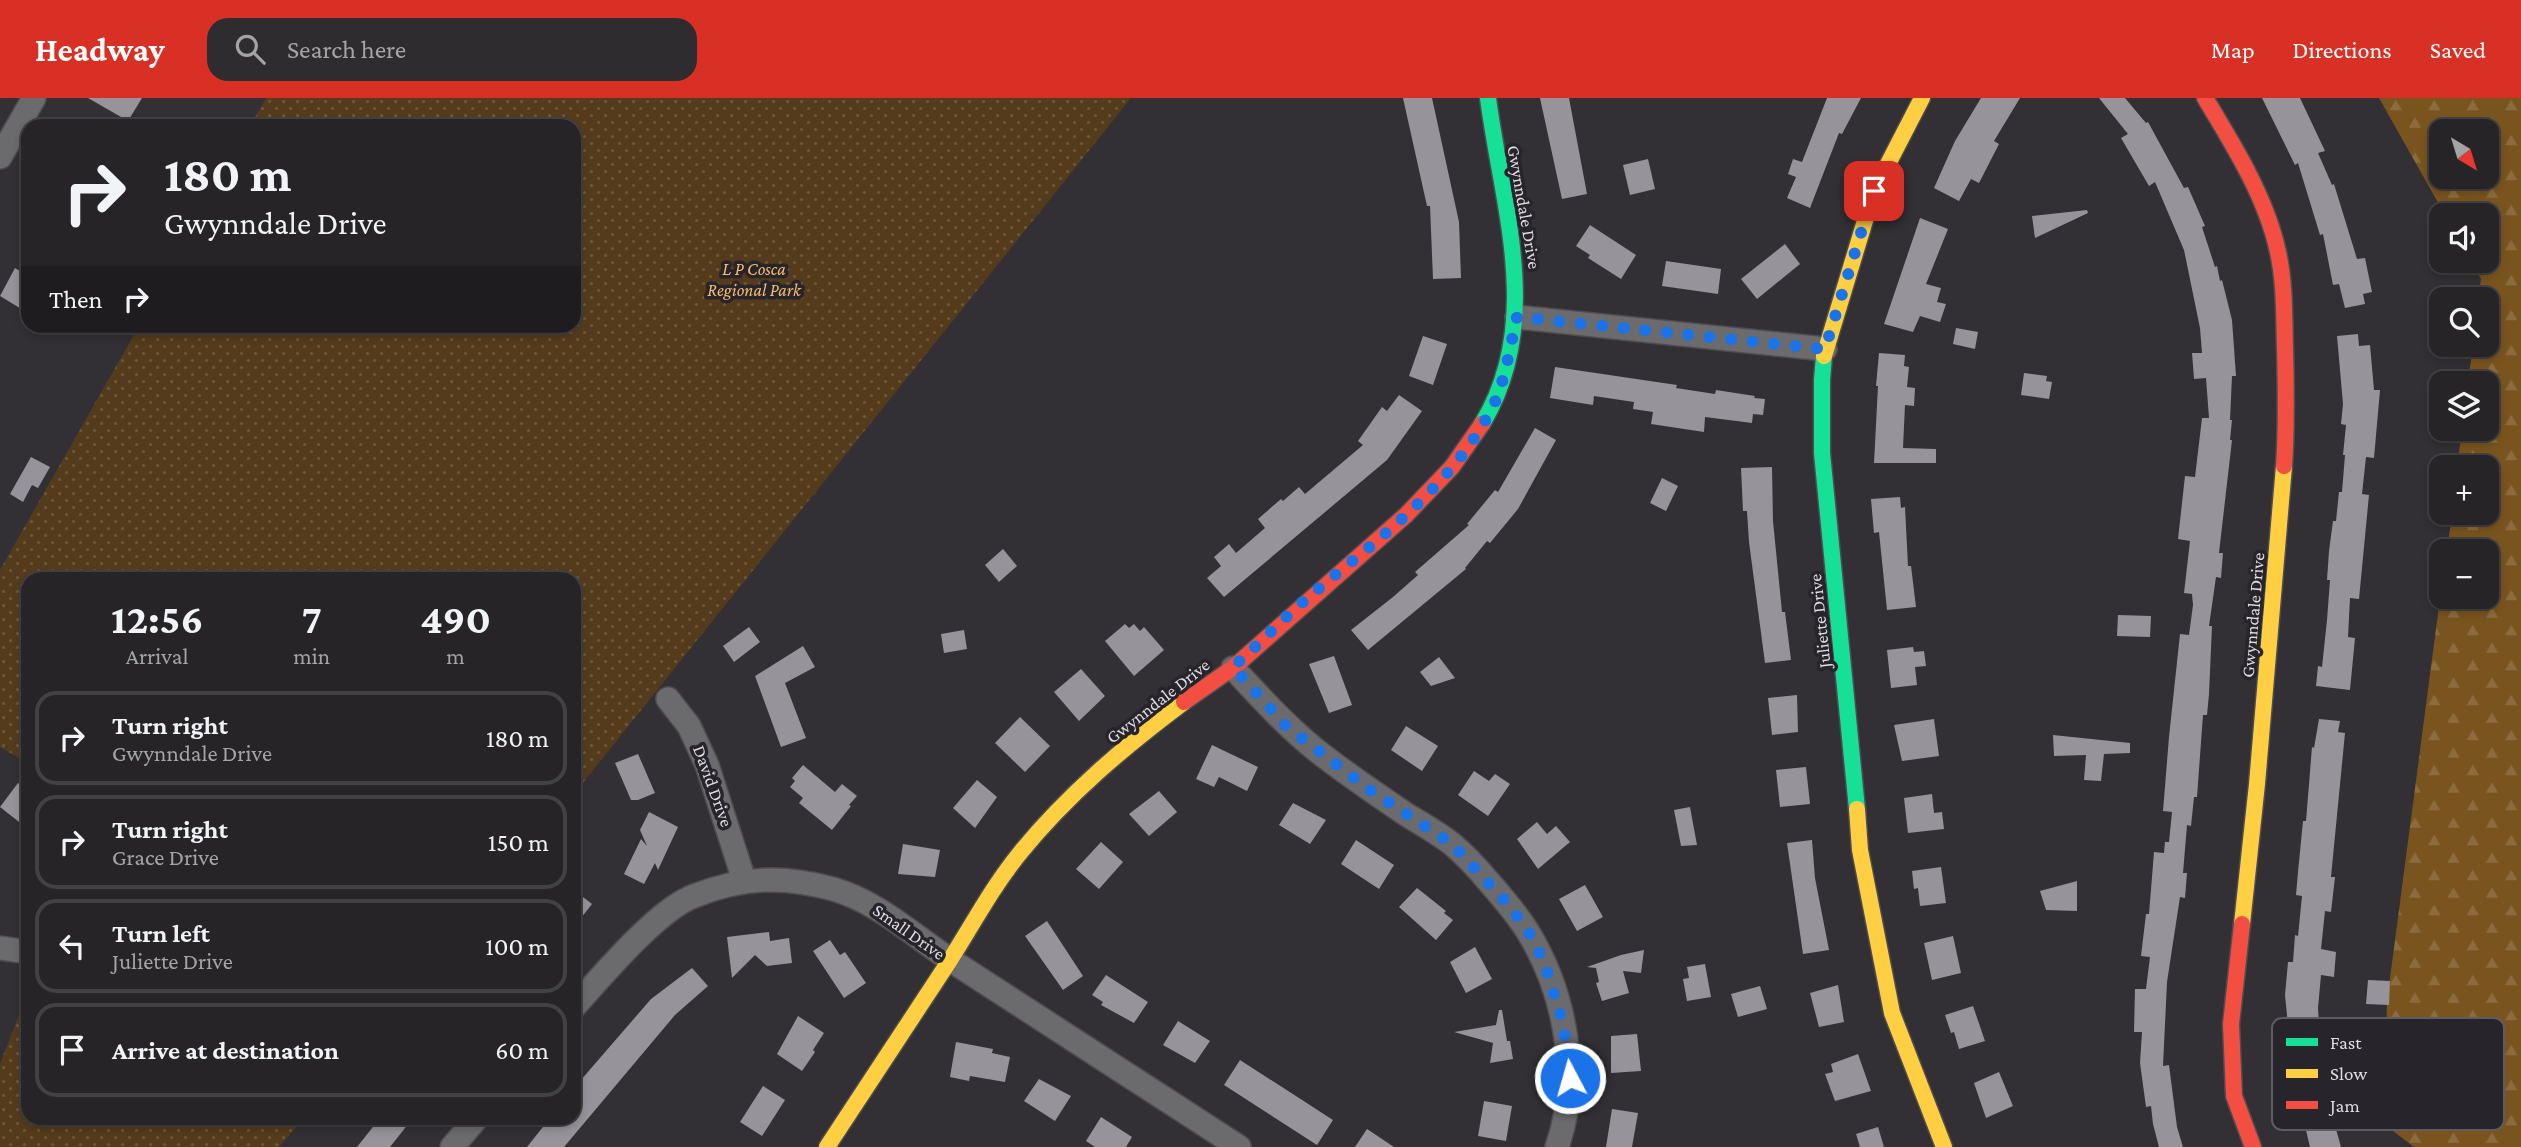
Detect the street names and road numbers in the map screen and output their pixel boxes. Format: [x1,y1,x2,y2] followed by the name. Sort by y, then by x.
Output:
[1503,144,1545,270] street label: Gwynndale Drive
[2238,552,2268,678] street label: Gwynndale Drive
[1805,573,1835,671] street label: Juliette Drive
[1103,655,1214,747] street label: Gwynndale Drive
[689,743,737,830] street label: David Drive
[869,900,949,964] street label: Small Drive

